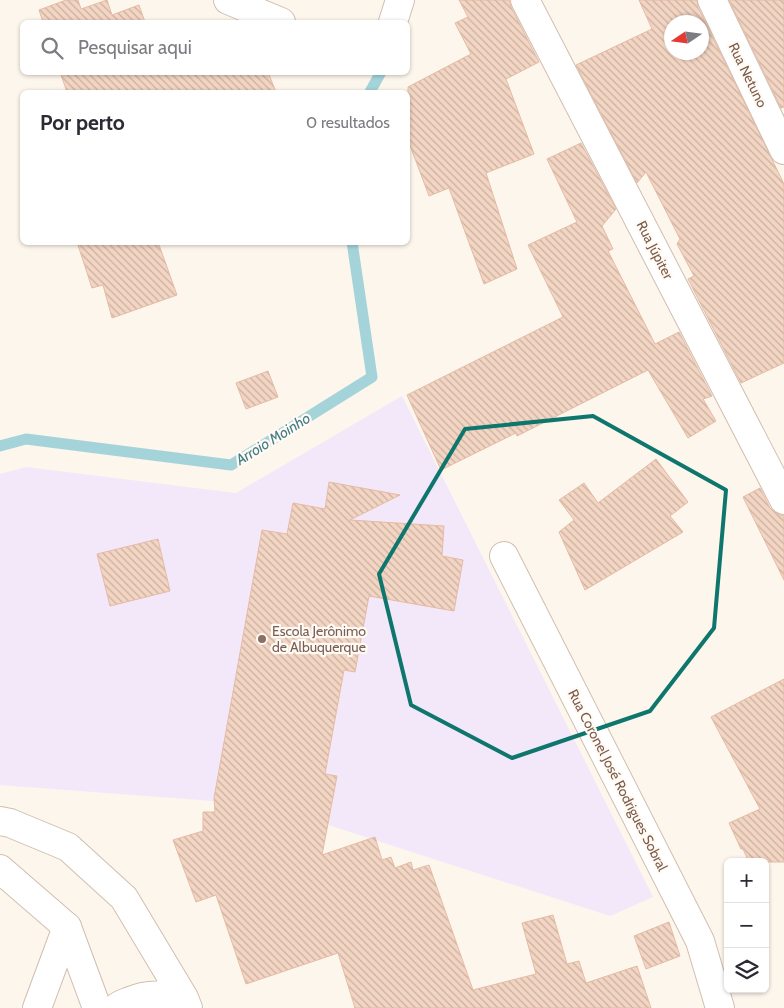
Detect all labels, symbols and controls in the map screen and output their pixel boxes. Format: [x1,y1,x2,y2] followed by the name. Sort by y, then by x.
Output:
[664,15,709,60] north arrow
[20,20,410,75] search box
[38,34,66,62] icon: search
[78,36,192,59] text: Pesquisar aqui
[725,40,772,111] street label: Rua Netuno
[40,110,125,135] text: Por perto
[306,113,390,132] text: 0 resultados
[633,218,678,283] street label: Rua Júpiter
[232,409,314,470] water label: Arroio Moinho
[272,622,366,656] place label: Escola Jerônimo de Albuquerque
[256,633,268,645] marker: Escola Jerônimo de Albuquerque
[564,686,672,875] street label: Rua Coronel José Rodrigues Sobral
[724,858,769,993] map controls
[724,858,769,903] button: +
[724,903,769,948] button: −
[724,948,769,993] button: layers

